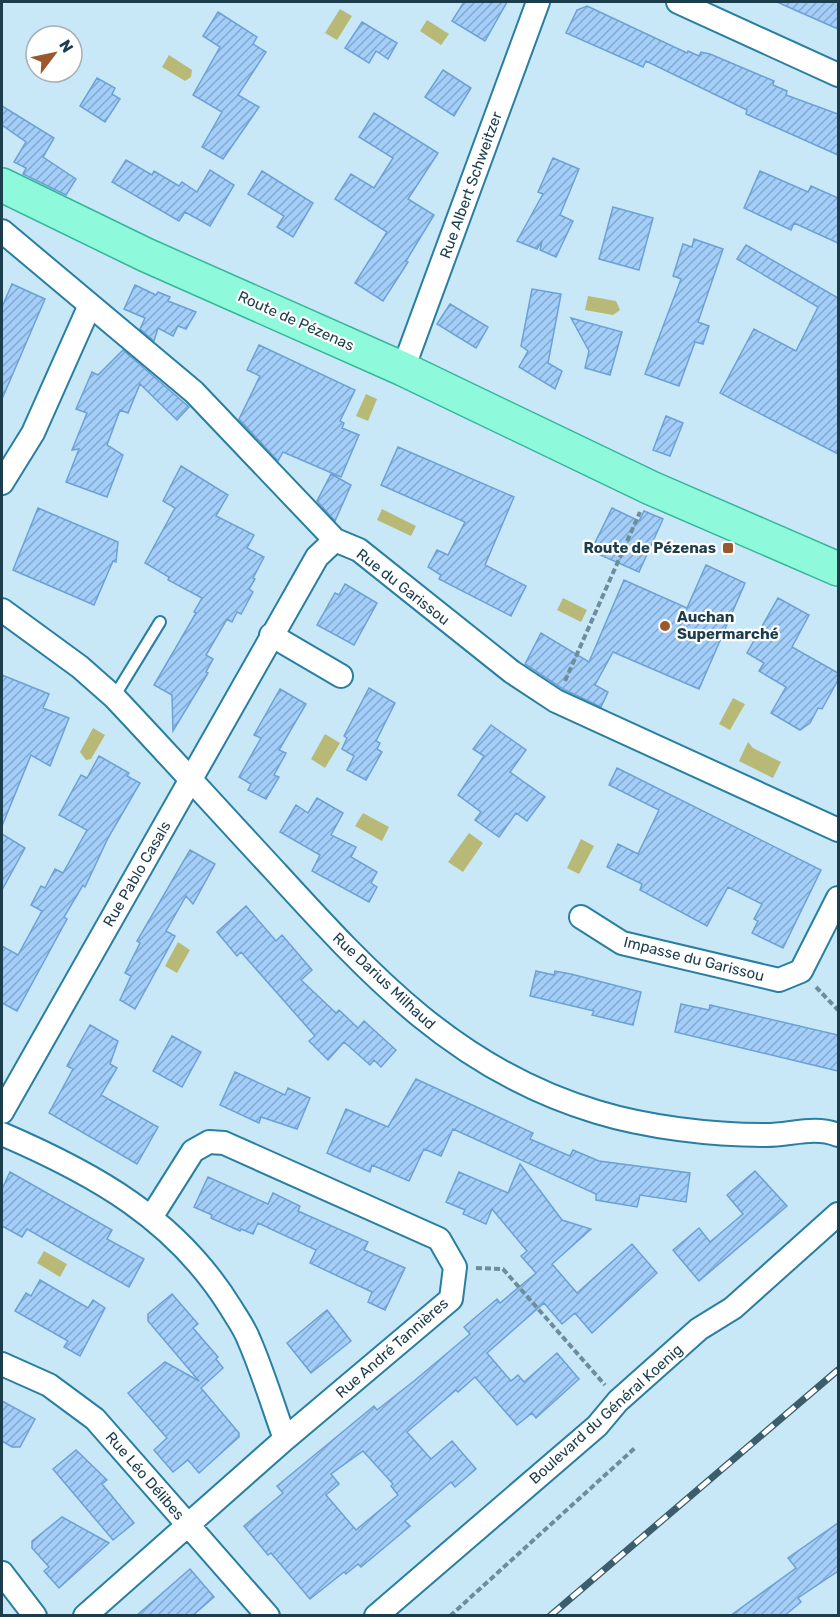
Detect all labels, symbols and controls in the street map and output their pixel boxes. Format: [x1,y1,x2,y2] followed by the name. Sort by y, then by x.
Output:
[24,24,84,84] north arrow
[55,36,77,56] text: N
[436,109,506,261] street label: Rue Albert Schweitzer
[235,287,357,355] street label: Route de Pézenas
[583,539,716,557] place label: Route de Pézenas
[721,541,735,555] marker: Route de Pézenas
[353,545,453,629] street label: Rue du Garissou
[677,608,779,643] place label: Auchan Supermarché
[658,619,672,633] marker: Auchan Supermarché
[99,818,175,930] street label: Rue Pablo Casals
[329,929,439,1033] street label: Rue Darius Milhaud
[622,933,766,985] street label: Impasse du Garissou
[332,1294,452,1402] street label: Rue André Tannières
[526,1340,686,1488] street label: Boulevard du Général Koenig
[102,1428,188,1524] street label: Rue Léo Délibes

